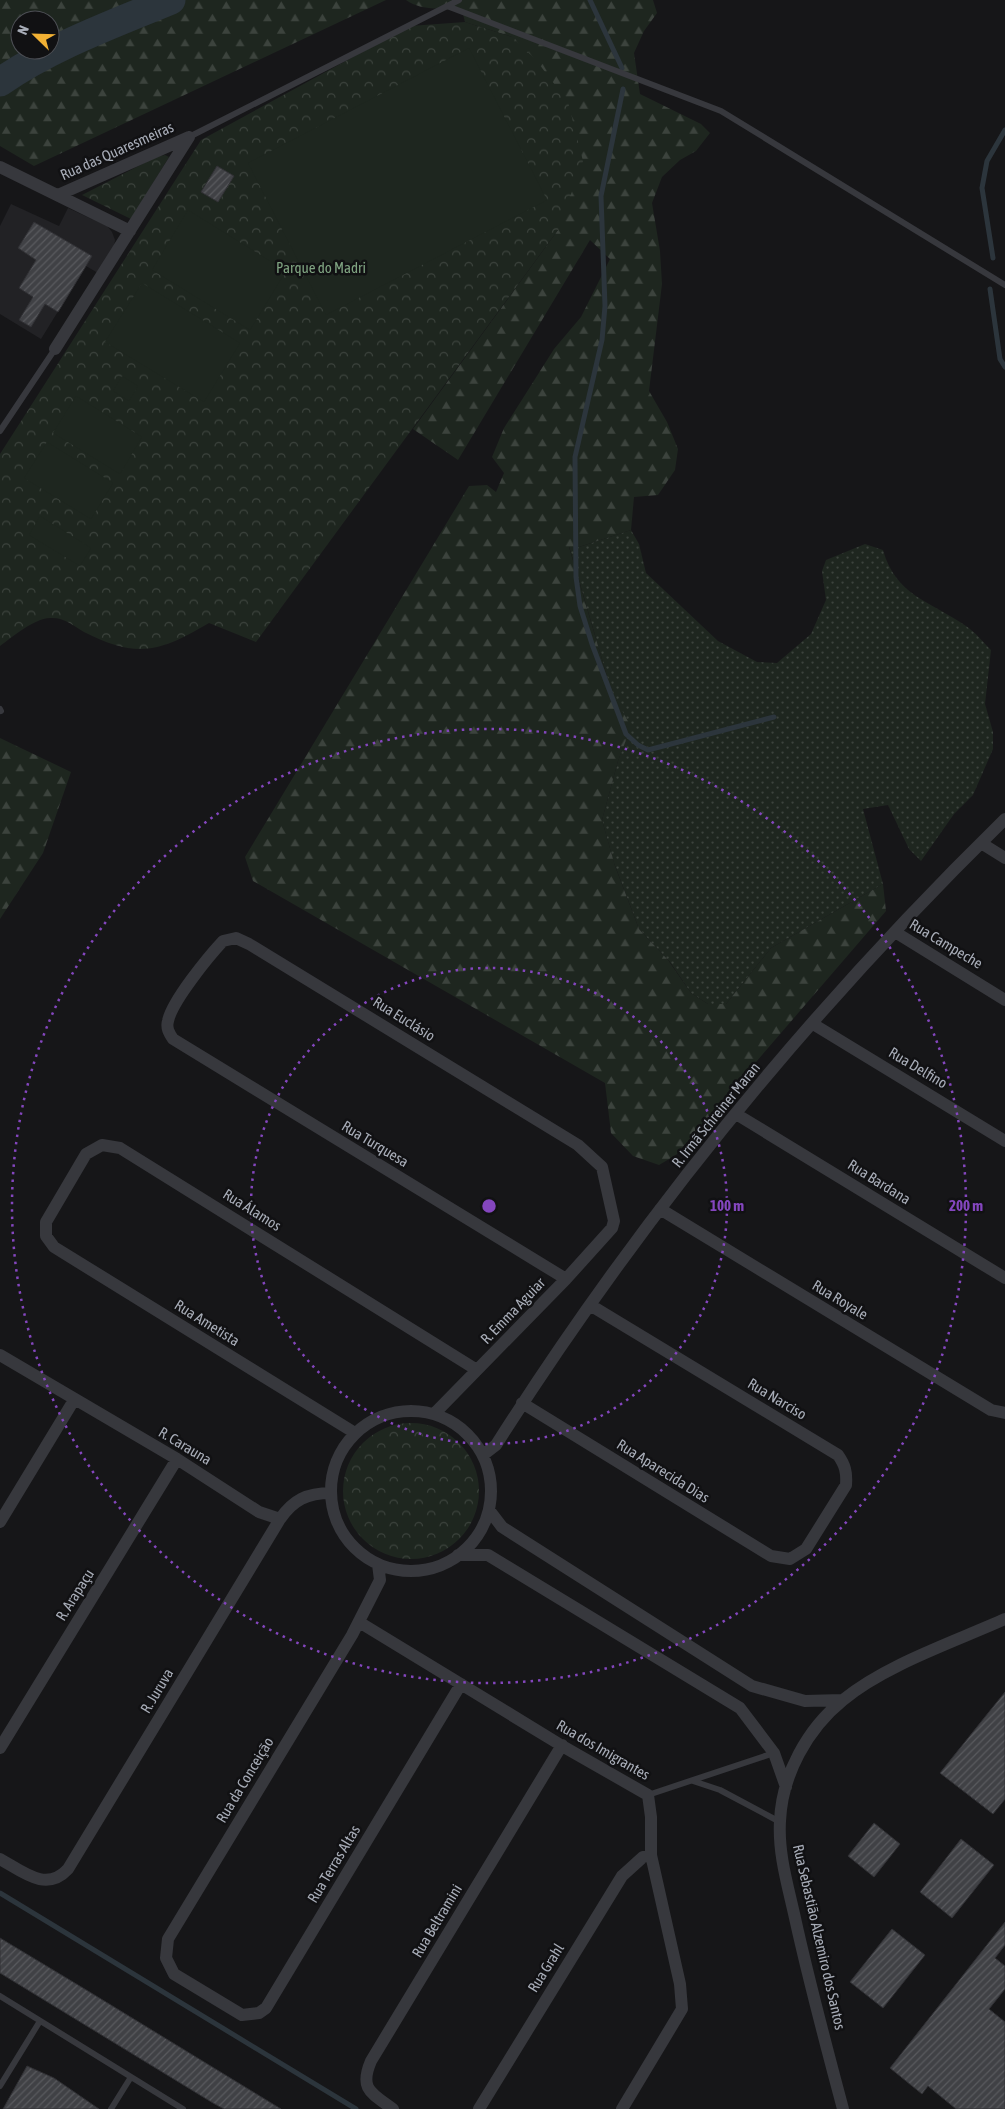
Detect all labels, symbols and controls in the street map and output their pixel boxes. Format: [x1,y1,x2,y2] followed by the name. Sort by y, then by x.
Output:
[10,10,60,60] north arrow
[14,23,32,37] text: N
[58,118,176,183] street label: Rua das Quaresmeiras
[276,259,366,276] park label: Parque do Madri
[907,915,986,972] street label: Rua Campeche
[370,993,438,1044] street label: Rua Euclásio
[886,1044,950,1092] street label: Rua Delfino
[668,1059,763,1171] street label: R. Irmã Schreiner Maran
[339,1117,412,1170] street label: Rua Turquesa
[845,1156,914,1208] street label: Rua Bardana
[220,1185,284,1234] street label: Rua Álamos
[480,1197,498,1215] centre of rings
[710,1197,744,1214] text: 100 m
[949,1197,983,1214] text: 200 m
[477,1274,549,1347] street label: R. Emma Aguiar
[809,1276,871,1323] street label: Rua Royale
[172,1296,243,1349] street label: Rua Ametista
[745,1374,810,1423] street label: Rua Narciso
[156,1423,215,1468] street label: R. Carauna
[614,1435,713,1506] street label: Rua Aparecida Dias
[52,1566,97,1624] street label: R. Arapaçu
[137,1665,176,1716] street label: R. Juruva
[554,1716,653,1783] street label: Rua dos Imigrantes
[212,1734,277,1825] street label: Rua da Conceição
[304,1822,363,1905] street label: Rua Terras Altas
[790,1842,849,2031] street label: Rua Sebastião Alzemiro dos Santos
[408,1881,465,1960] street label: Rua Beltramini
[524,1940,567,1995] street label: Rua Grahl

